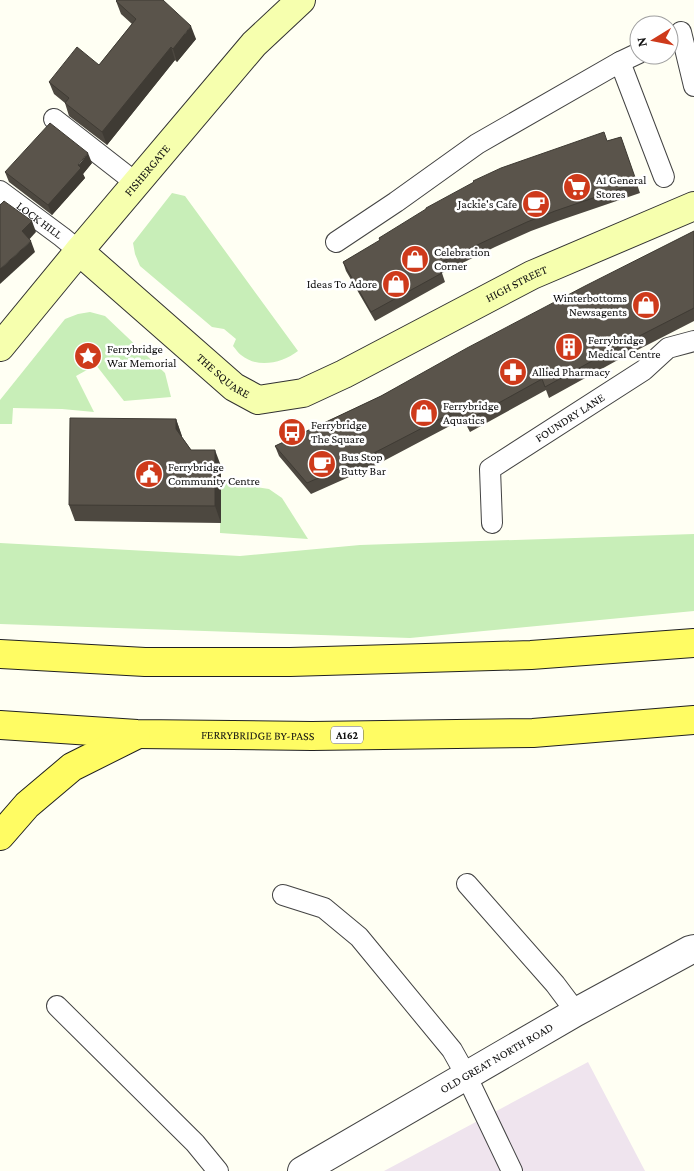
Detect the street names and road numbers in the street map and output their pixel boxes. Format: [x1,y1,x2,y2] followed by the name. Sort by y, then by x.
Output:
[121,141,173,199] street label: FISHERGATE
[14,199,65,242] street label: LOCK HILL
[483,262,550,305] street label: HIGH STREET
[194,350,253,401] street label: THE SQUARE
[533,390,608,445] street label: FOUNDRY LANE
[331,726,363,744] road number: A162
[201,728,315,743] street label: FERRYBRIDGE BY-PASS
[437,1020,556,1096] street label: OLD GREAT NORTH ROAD

